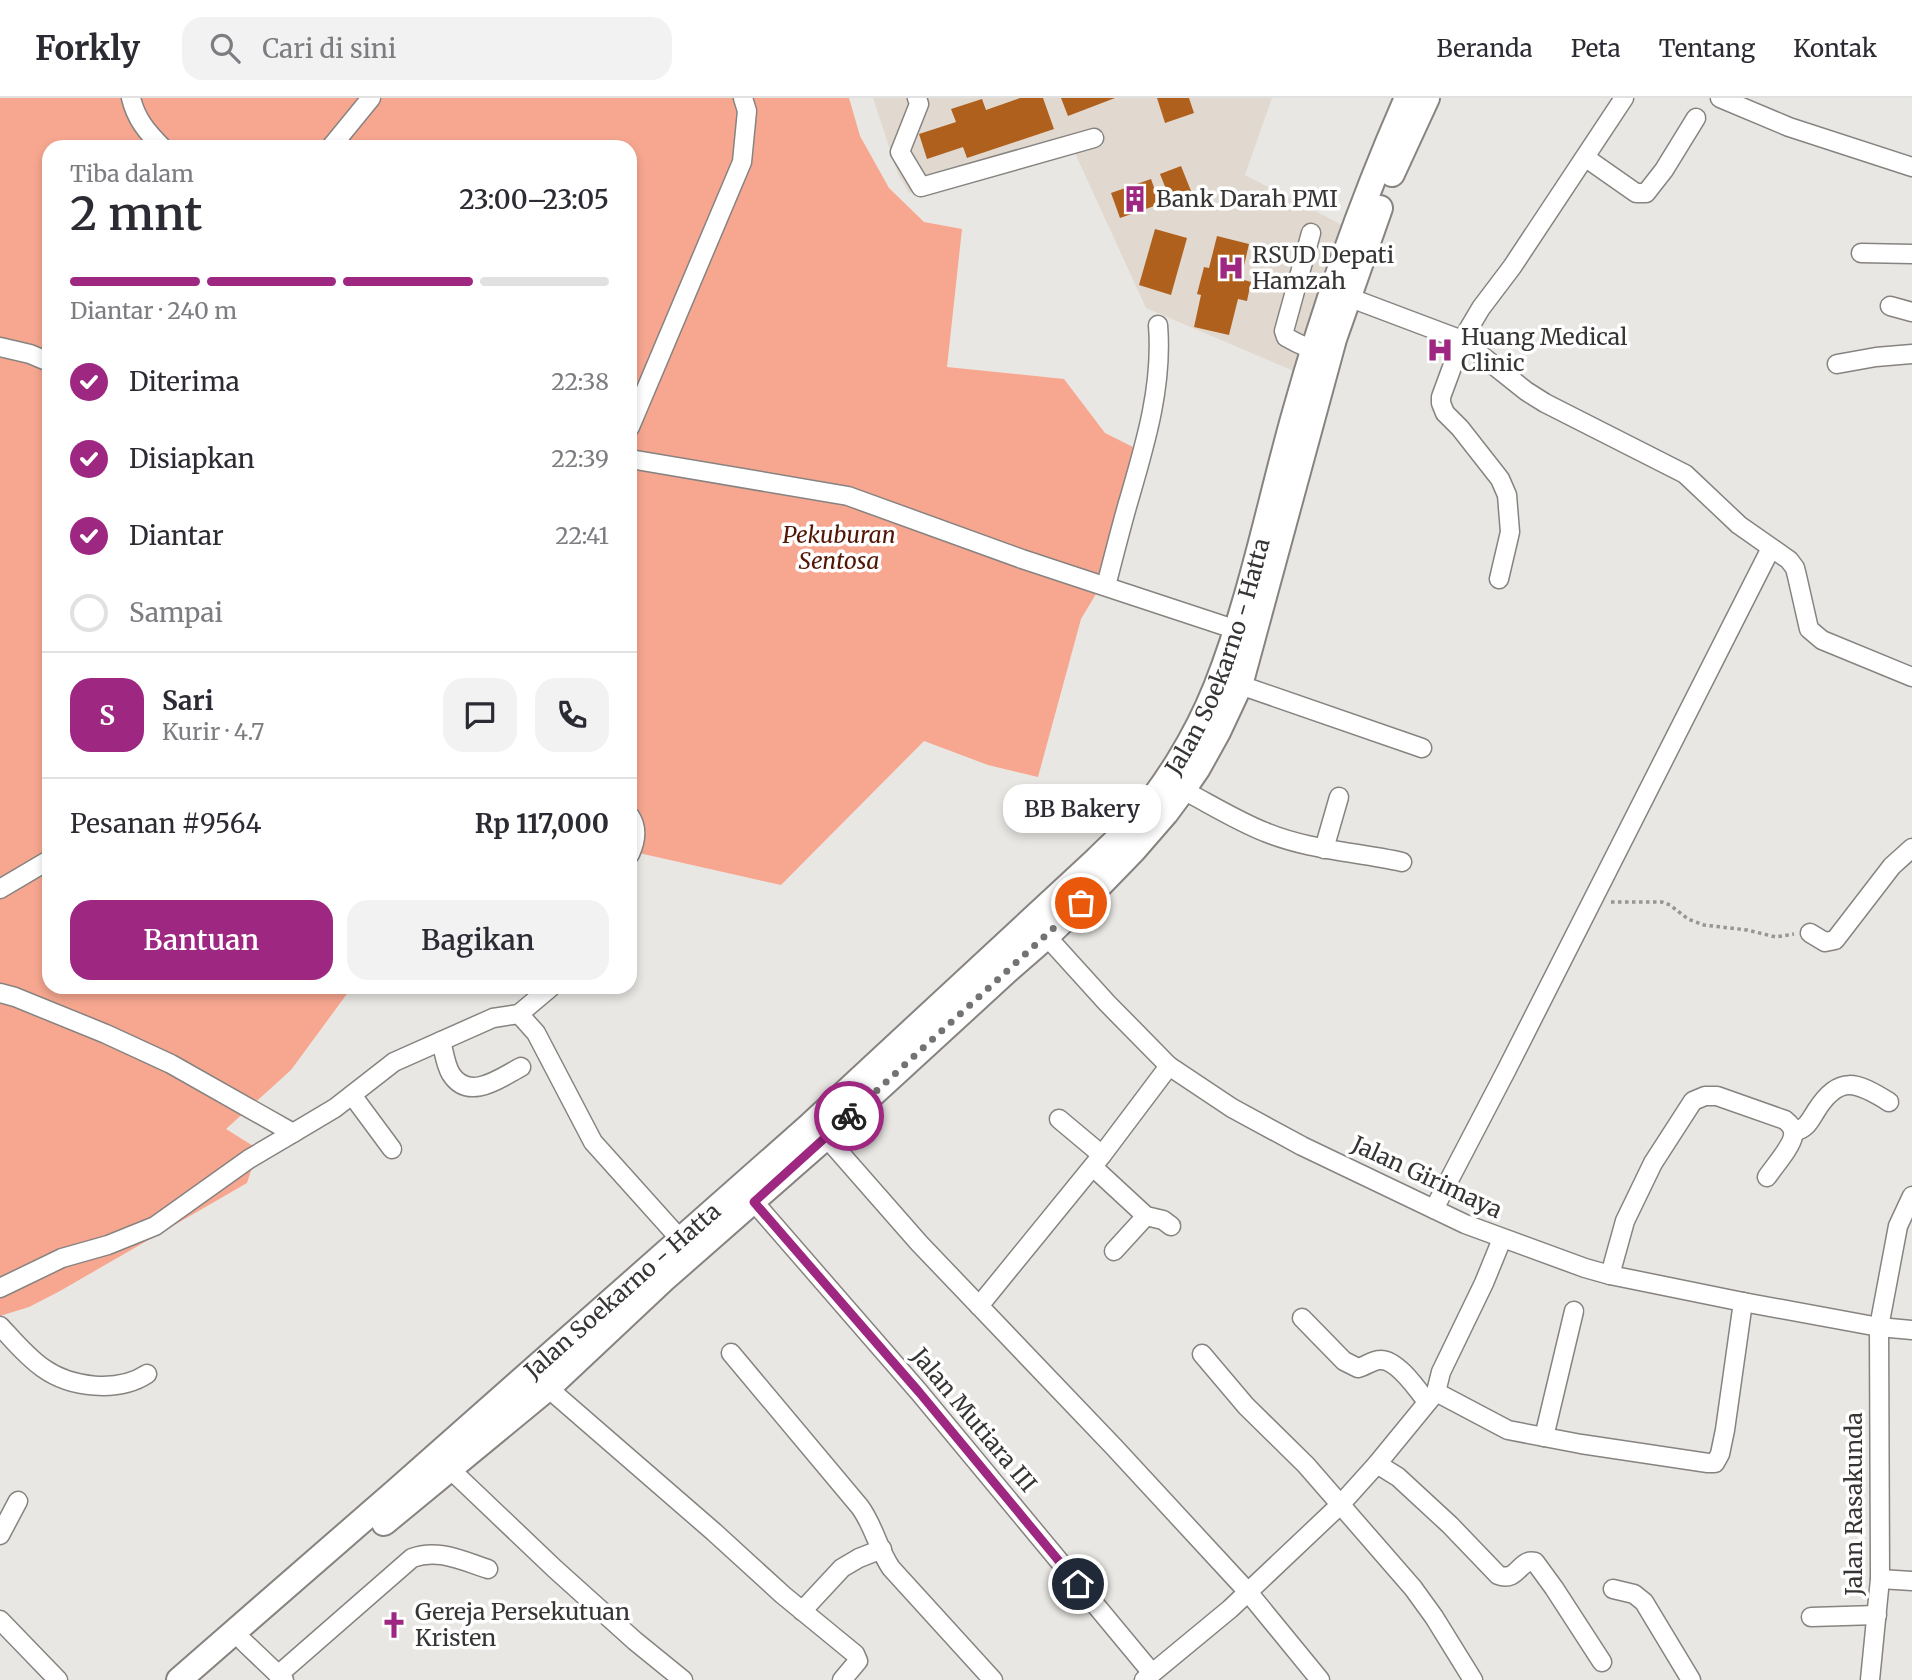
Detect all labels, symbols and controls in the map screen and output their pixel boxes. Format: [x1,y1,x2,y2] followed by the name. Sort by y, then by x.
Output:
[182,17,672,80] search box
[35,28,140,69] text: Forkly
[206,29,244,67] icon: search
[262,32,397,65] text: Cari di sini
[1437,33,1533,64] text: Beranda
[1571,33,1621,64] text: Peta
[1659,33,1755,64] text: Tentang
[1793,33,1877,64] text: Kontak
[70,159,194,188] text: Tiba dalam
[459,183,609,216] text: 23:00–23:05
[1120,184,1150,214] building icon: Bank Darah PMI
[1156,184,1338,213] place label: Bank Darah PMI
[70,185,202,243] text: 2 mnt
[1252,240,1394,295] place label: RSUD Depati Hamzah
[1216,253,1246,283] hospital icon: RSUD Depati Hamzah
[70,296,237,325] text: Diantar · 240 m
[1461,322,1627,377] place label: Huang Medical Clinic
[1425,335,1455,365] hospital icon: Huang Medical Clinic
[70,363,108,401] icon: check
[129,365,240,398] text: Diterima
[551,367,609,396] text: 22:38
[70,440,108,478] icon: check
[129,442,255,475] text: Disiapkan
[551,444,609,473] text: 22:39
[70,517,108,555] icon: check
[129,519,224,552] text: Diantar
[782,520,896,575] park label: Pekuburan Sentosa
[555,521,609,550] text: 22:41
[1158,535,1276,781] street label: Jalan Soekarno - Hatta
[129,596,223,629] text: Sampai
[443,678,517,752] button: chat
[535,678,609,752] button: phone
[162,684,214,717] text: Sari
[99,699,115,732] text: S
[162,717,264,746] text: Kurir · 4.7
[1002,784,1160,833] callout: BB Bakery
[1024,794,1140,823] text: BB Bakery
[70,807,262,840] text: Pesanan #9564
[475,807,609,840] text: Rp 117,000
[1051,873,1111,933] pin
[1062,884,1100,922] icon: bag
[70,900,333,980] button: Bantuan
[347,900,609,980] button: Bagikan
[814,1081,884,1151] courier
[830,1097,868,1135] icon: bike
[1347,1129,1507,1224] street label: Jalan Girimaya
[517,1196,726,1385] street label: Jalan Soekarno - Hatta
[905,1341,1043,1498] street label: Jalan Mutiara III
[1839,1412,1868,1597] street label: Jalan Rasakunda
[1048,1554,1108,1614] pin
[1059,1565,1097,1603] icon: home
[415,1597,630,1652] place label: Gereja Persekutuan Kristen
[379,1610,409,1640] church icon: Gereja Persekutuan Kristen

